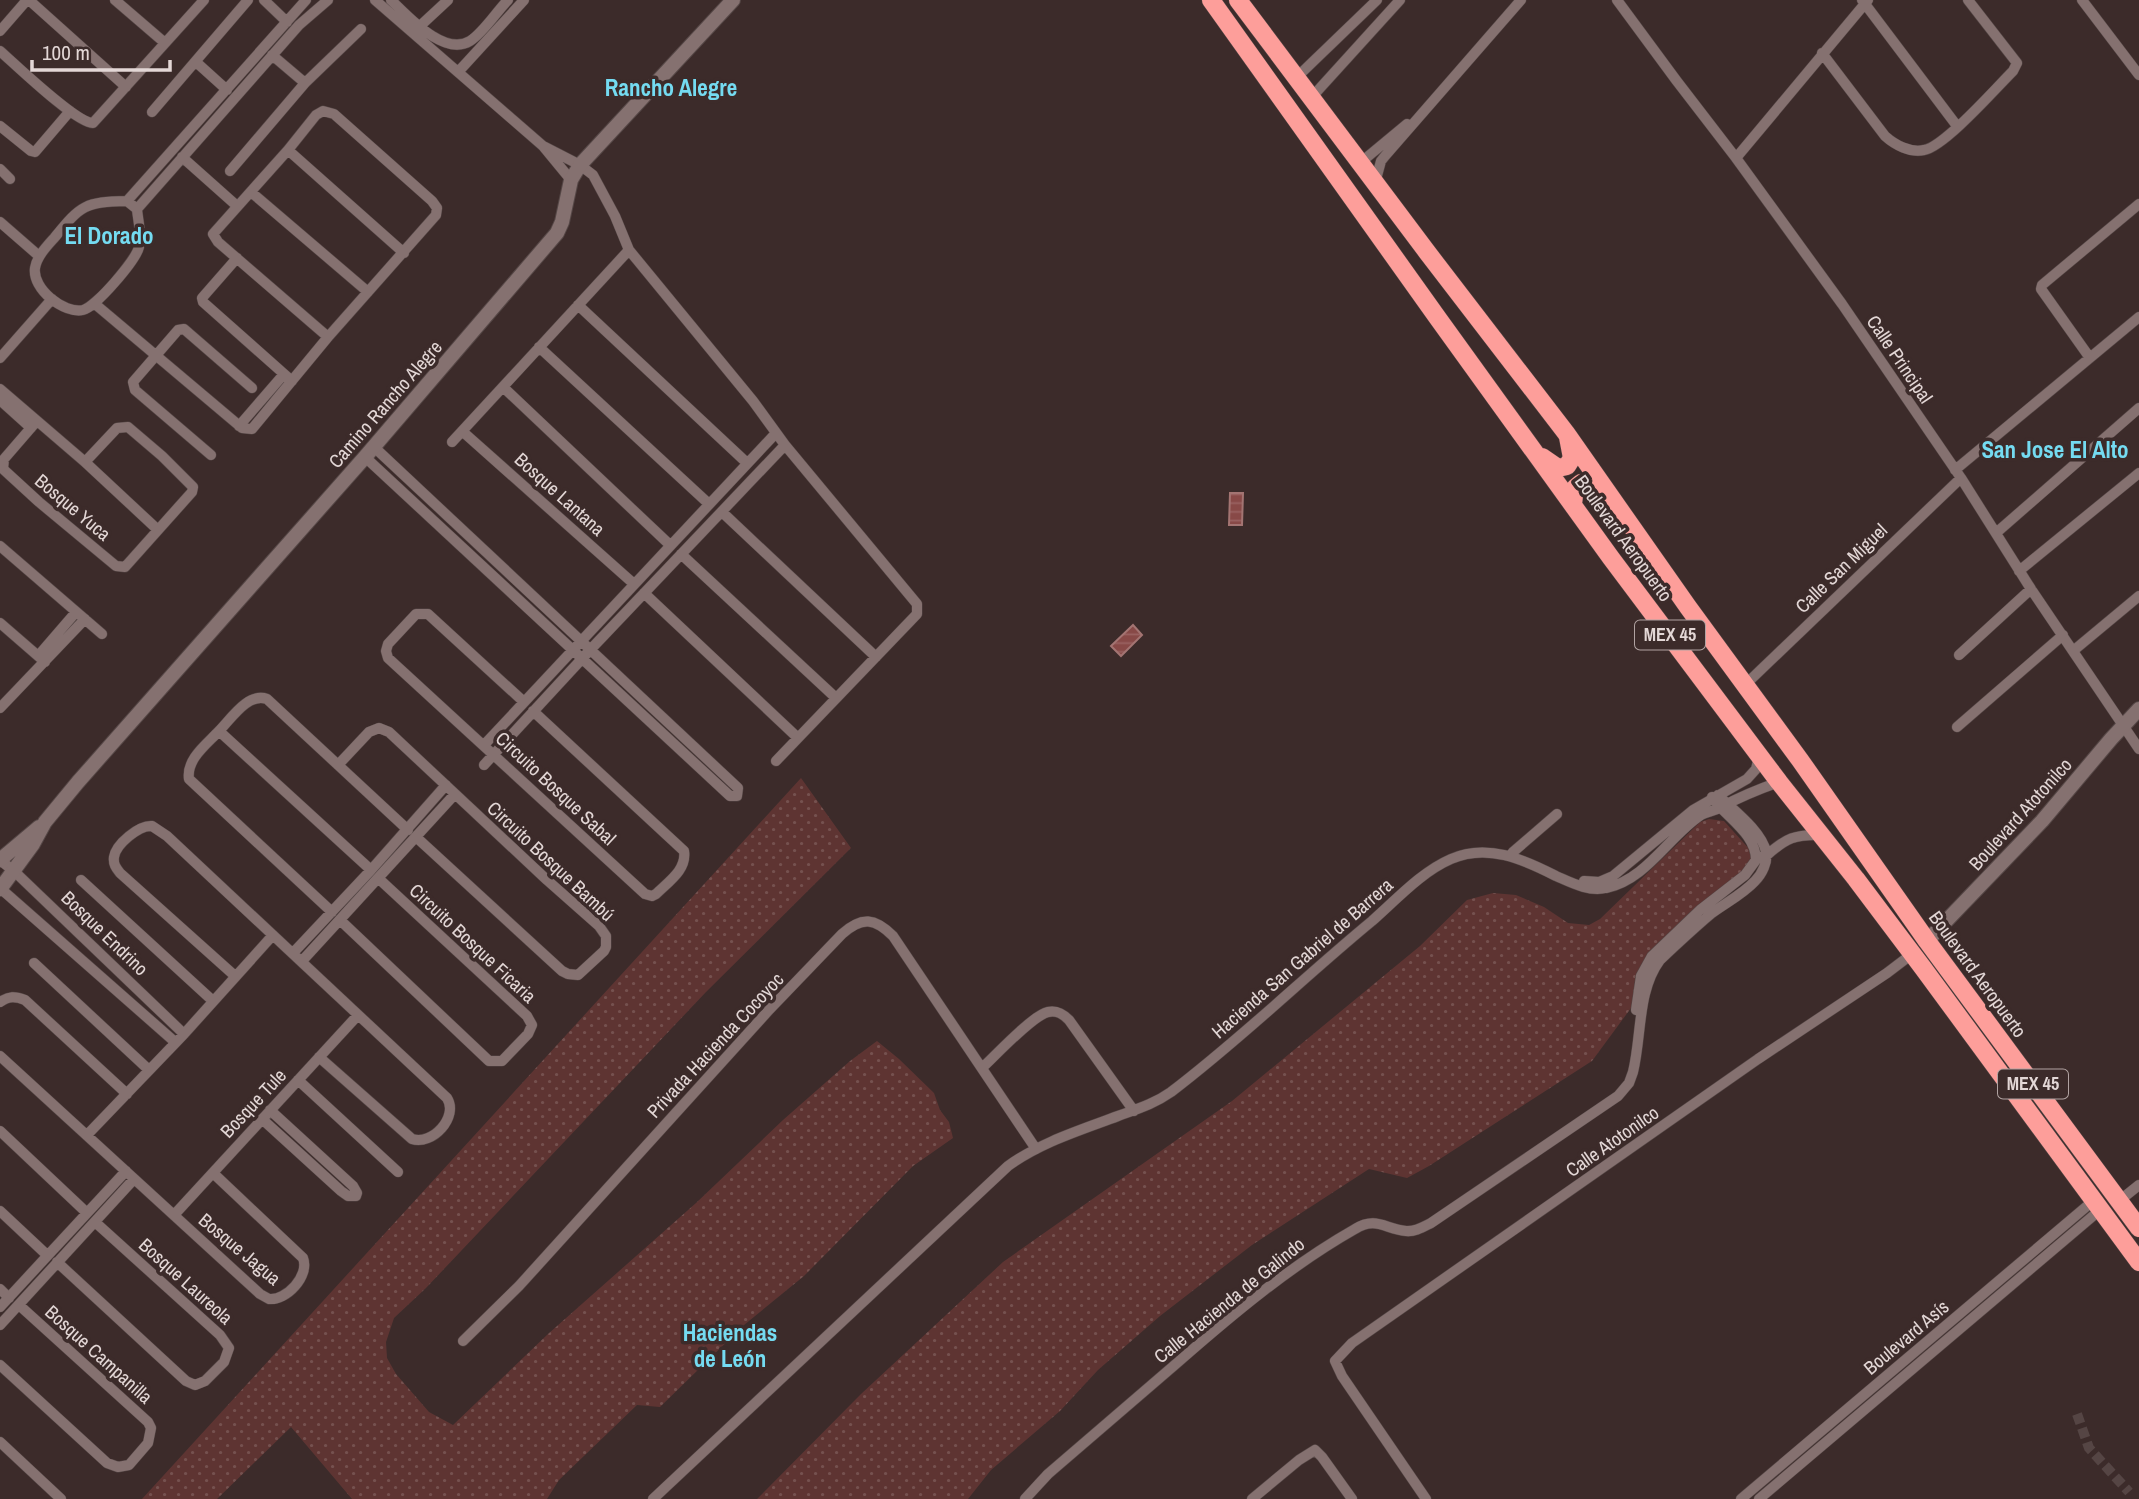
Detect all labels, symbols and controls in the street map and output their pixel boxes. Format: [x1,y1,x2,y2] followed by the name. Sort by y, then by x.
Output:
[32,28,170,72] scale bar
[42,38,90,67] text: 100 m
[605,72,737,103] district label: Rancho Alegre
[64,220,154,251] district label: El Dorado
[1861,310,1939,408] street label: Calle Principal
[322,335,448,473] street label: Camino Rancho Alegre
[1981,434,2129,465] district label: San Jose El Alto
[509,446,611,542] street label: Bosque Lantana
[30,468,117,547] street label: Bosque Yuca
[1569,469,1679,607] street label: Boulevard Aeropuerto
[1789,517,1893,619] street label: Calle San Miguel
[1635,620,1705,650] road number: MEX 45
[490,725,622,851] street label: Circuito Bosque Sabal
[1963,752,2077,876] street label: Boulevard Atotonilco
[482,795,620,927] street label: Circuito Bosque Bambú
[1206,872,1398,1044] street label: Hacienda San Gabriel de Barrera
[404,877,542,1009] street label: Circuito Bosque Ficaria
[56,885,154,981] street label: Bosque Endrino
[1923,905,2033,1043] street label: Boulevard Aeropuerto
[641,967,789,1123] street label: Privada Hacienda Cocoyoc
[214,1063,292,1143] street label: Bosque Tule
[1998,1070,2068,1098] road number: MEX 45
[1560,1099,1664,1183] street label: Calle Atotonilco
[193,1207,287,1291] street label: Bosque Jagua
[1148,1231,1310,1369] street label: Calle Hacienda de Galindo
[134,1232,239,1330] street label: Bosque Laureola
[1858,1294,1954,1380] street label: Boulevard Asís
[40,1299,158,1409] street label: Bosque Campanilla
[683,1317,777,1374] district label: Haciendas de León

